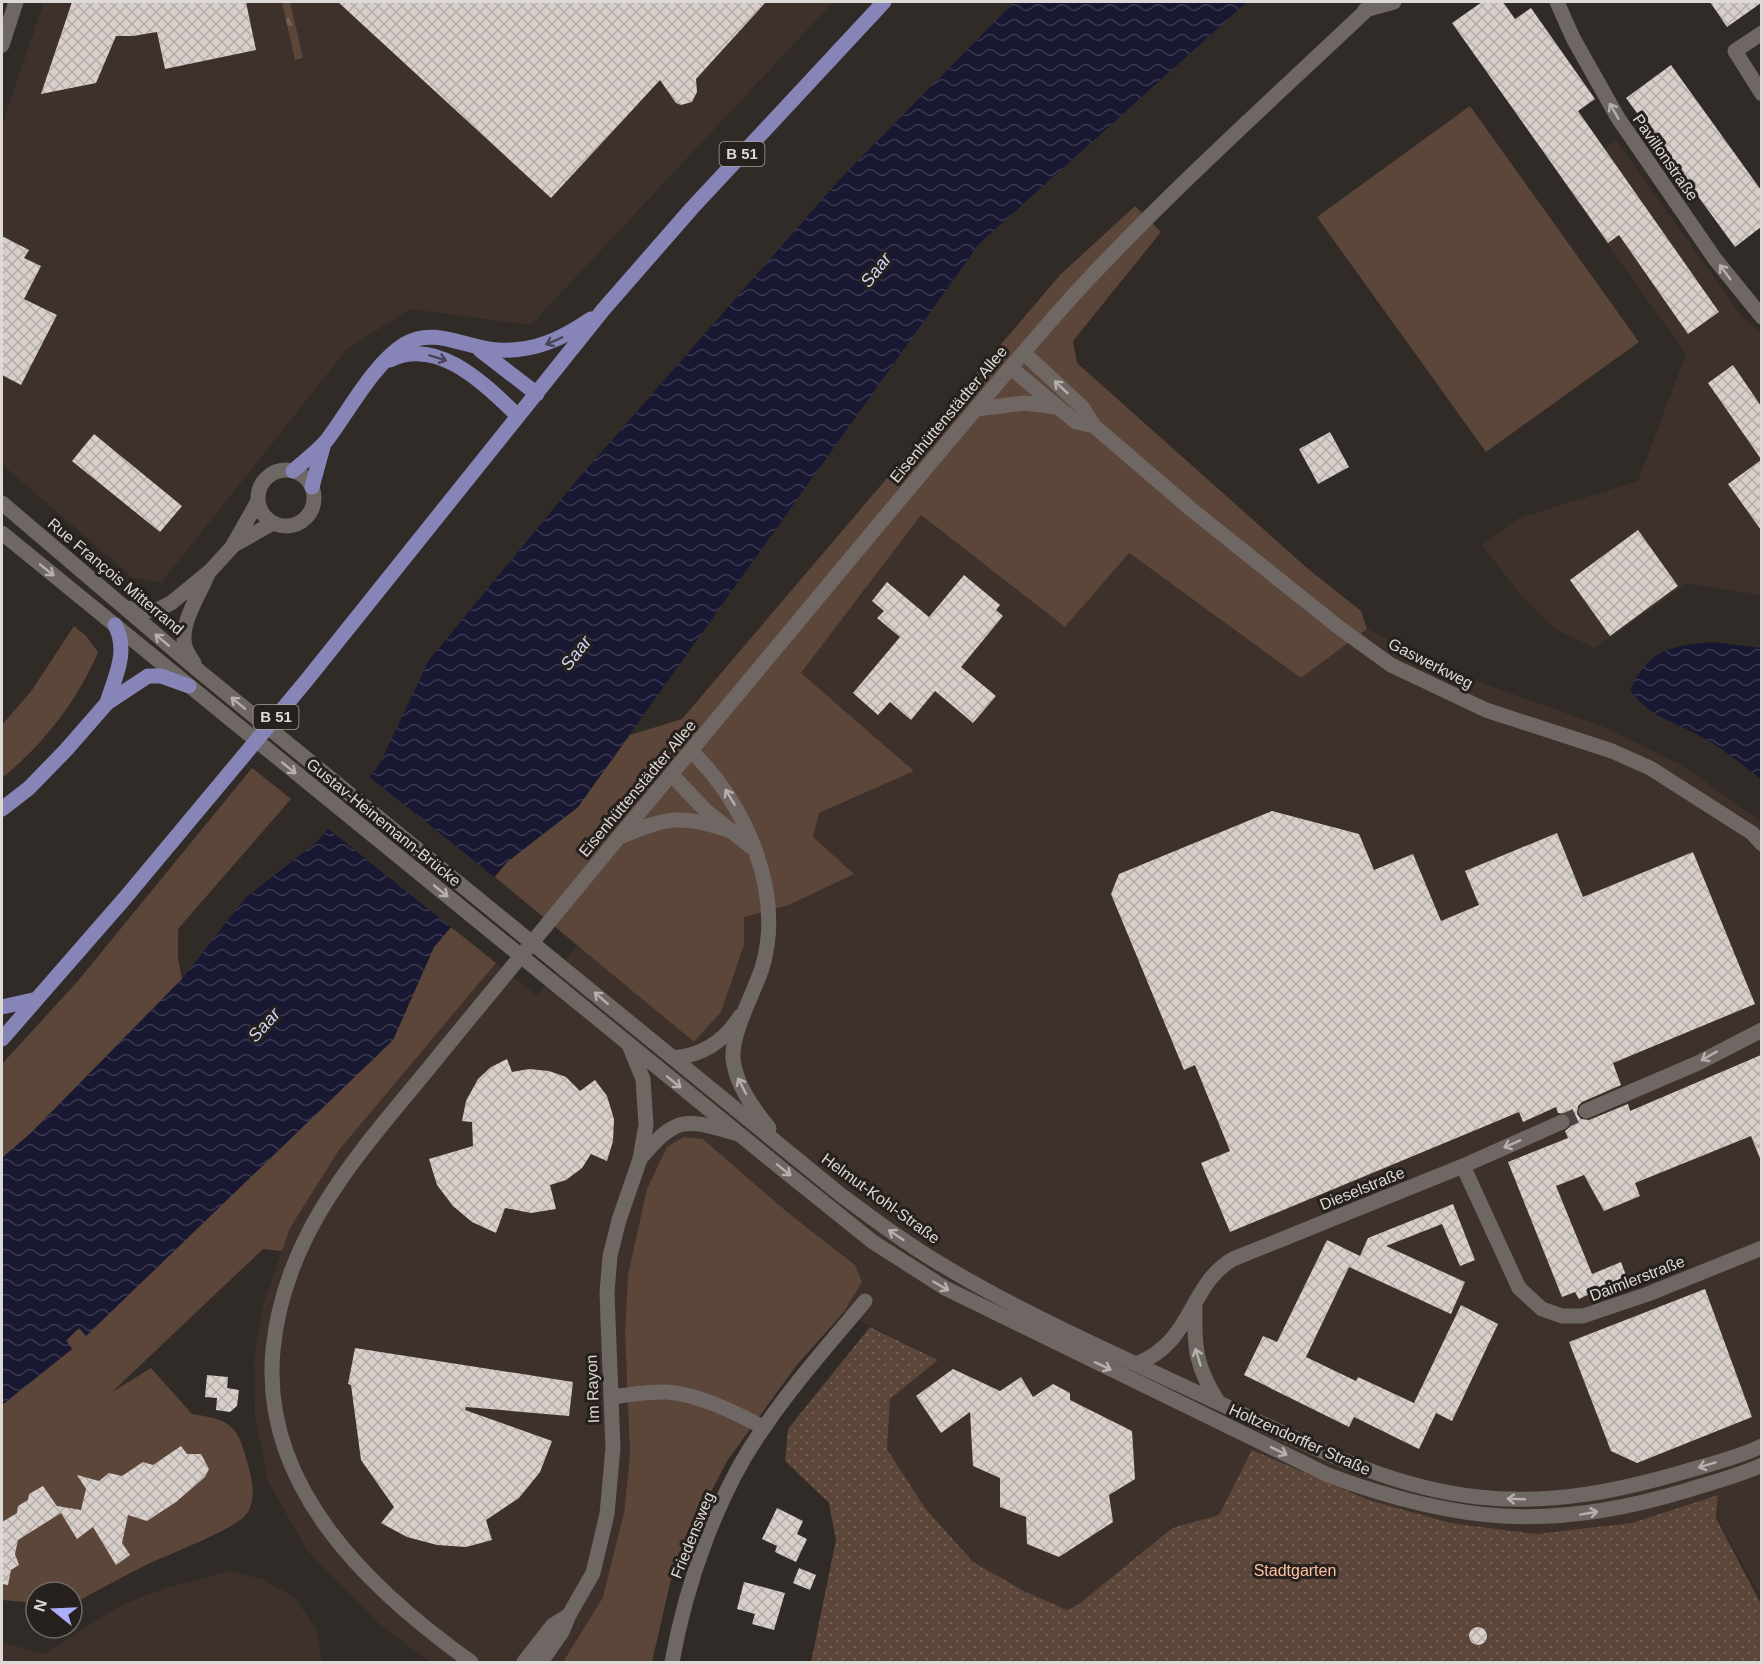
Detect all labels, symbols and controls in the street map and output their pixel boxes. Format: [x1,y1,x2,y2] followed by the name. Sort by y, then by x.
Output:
[1608,103,1620,120] one-way arrow
[1630,111,1702,204] street label: Pavillonstraße
[720,142,764,166] road number: B 51
[856,248,896,291] water label: Saar
[1718,264,1731,280] one-way arrow
[545,335,563,347] one-way arrow
[886,343,1010,486] street label: Eisenhüttenstädter Allee
[428,353,447,364] one-way arrow
[1054,380,1069,394] one-way arrow
[44,515,187,638] street label: Rue François Mitterrand
[39,563,55,576] one-way arrow
[556,631,596,674] water label: Saar
[155,633,170,647] one-way arrow
[1386,635,1476,692] street label: Gaswerkweg
[230,696,246,709] one-way arrow
[254,705,298,729] road number: B 51
[575,717,699,860] street label: Eisenhüttenstädter Allee
[303,755,464,890] street label: Gustav-Heinemann-Brücke
[281,761,297,774] one-way arrow
[723,789,735,806] one-way arrow
[432,884,448,897] one-way arrow
[593,992,609,1005] one-way arrow
[244,1003,285,1046] water label: Saar
[1701,1051,1718,1063] one-way arrow
[666,1076,682,1089] one-way arrow
[736,1078,747,1096] one-way arrow
[1504,1139,1522,1150] one-way arrow
[819,1150,943,1247] street label: Helmut-Kohl-Straße
[776,1164,792,1177] one-way arrow
[1317,1164,1407,1213] street label: Dieselstraße
[889,1229,905,1241] one-way arrow
[1587,1252,1687,1304] street label: Daimlerstraße
[932,1280,949,1292] one-way arrow
[1191,1348,1202,1367] one-way arrow
[583,1354,602,1423] street label: Im Rayon
[1093,1361,1111,1373] one-way arrow
[1227,1401,1373,1478] street label: Holtzendorffer Straße
[1270,1446,1288,1458] one-way arrow
[1697,1460,1716,1471] one-way arrow
[667,1490,718,1581] street label: Friedensweg
[1506,1494,1526,1505] one-way arrow
[1578,1507,1598,1518] one-way arrow
[1254,1562,1336,1579] park label: Stadtgarten
[24,1580,84,1640] north arrow
[30,1597,50,1614] text: N

